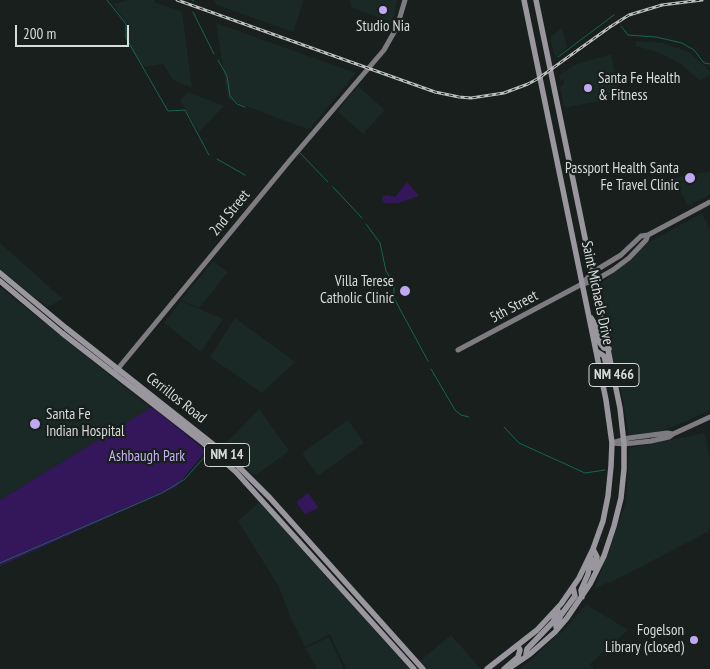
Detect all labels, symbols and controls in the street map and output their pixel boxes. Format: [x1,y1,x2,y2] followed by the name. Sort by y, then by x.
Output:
[377,4,389,16] marker: Studio Nia
[18,15,131,47] scale bar
[356,18,410,36] place label: Studio Nia
[23,24,56,43] text: 200 m
[598,70,680,105] place label: Santa Fe Health & Fitness
[582,82,594,94] marker: Santa Fe Health & Fitness
[565,160,679,195] place label: Passport Health Santa Fe Travel Clinic
[683,171,697,185] marker: Passport Health Santa Fe Travel Clinic
[206,186,254,240] street label: 2nd Street
[577,240,617,346] street label: Saint Michaels Drive
[320,273,394,308] place label: Villa Terese Catholic Clinic
[398,284,412,298] marker: Villa Terese Catholic Clinic
[487,287,541,327] street label: 5th Street
[589,364,639,386] road number: NM 466
[142,369,210,427] street label: Cerrillos Road
[46,406,125,441] place label: Santa Fe Indian Hospital
[28,417,42,431] marker: Santa Fe Indian Hospital
[204,444,250,466] road number: NM 14
[109,448,185,466] park label: Ashbaugh Park
[605,622,684,657] place label: Fogelson Library (closed)
[688,634,700,646] marker: Fogelson Library (closed)

